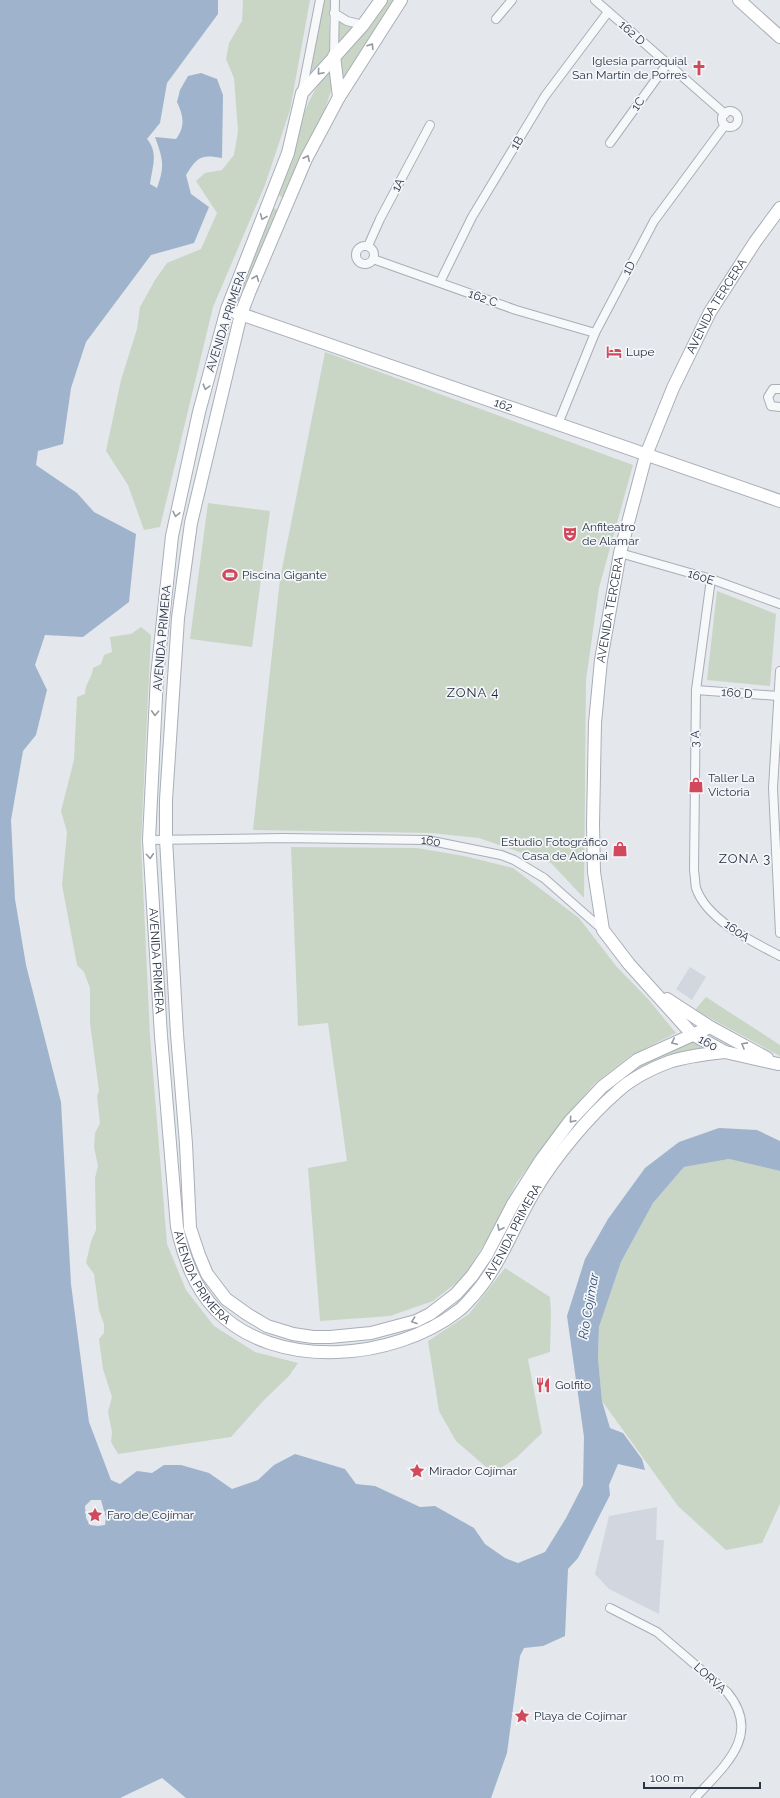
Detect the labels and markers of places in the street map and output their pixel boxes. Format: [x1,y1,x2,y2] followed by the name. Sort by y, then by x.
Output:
[572,54,688,82] place label: Iglesia parroquial San Martín de Porres
[690,59,708,77] church icon: Iglesia parroquial San Martín de Porres
[605,343,623,361] hotel icon: Lupe
[626,345,655,359] place label: Lupe
[582,520,640,548] place label: Anfiteatro de Alamar
[561,525,579,543] theatre icon: Anfiteatro de Alamar
[221,566,239,584] sports icon: Piscina Gigante
[242,568,327,582] place label: Piscina Gigante
[708,771,755,799] place label: Taller La Victoria
[687,776,705,794] shop icon: Taller La Victoria
[501,835,608,863] place label: Estudio Fotográfico Casa de Adonai
[611,840,629,858] shop icon: Estudio Fotográfico Casa de Adonai
[534,1376,552,1394] restaurant icon: Golfito
[555,1378,591,1392] place label: Golfito
[408,1462,426,1480] place icon: Mirador Cojímar
[429,1464,518,1478] place label: Mirador Cojímar
[86,1506,104,1524] place icon: Faro de Cojímar
[107,1508,195,1522] place label: Faro de Cojímar
[513,1707,531,1725] place icon: Playa de Cojímar
[534,1709,628,1723] place label: Playa de Cojímar

